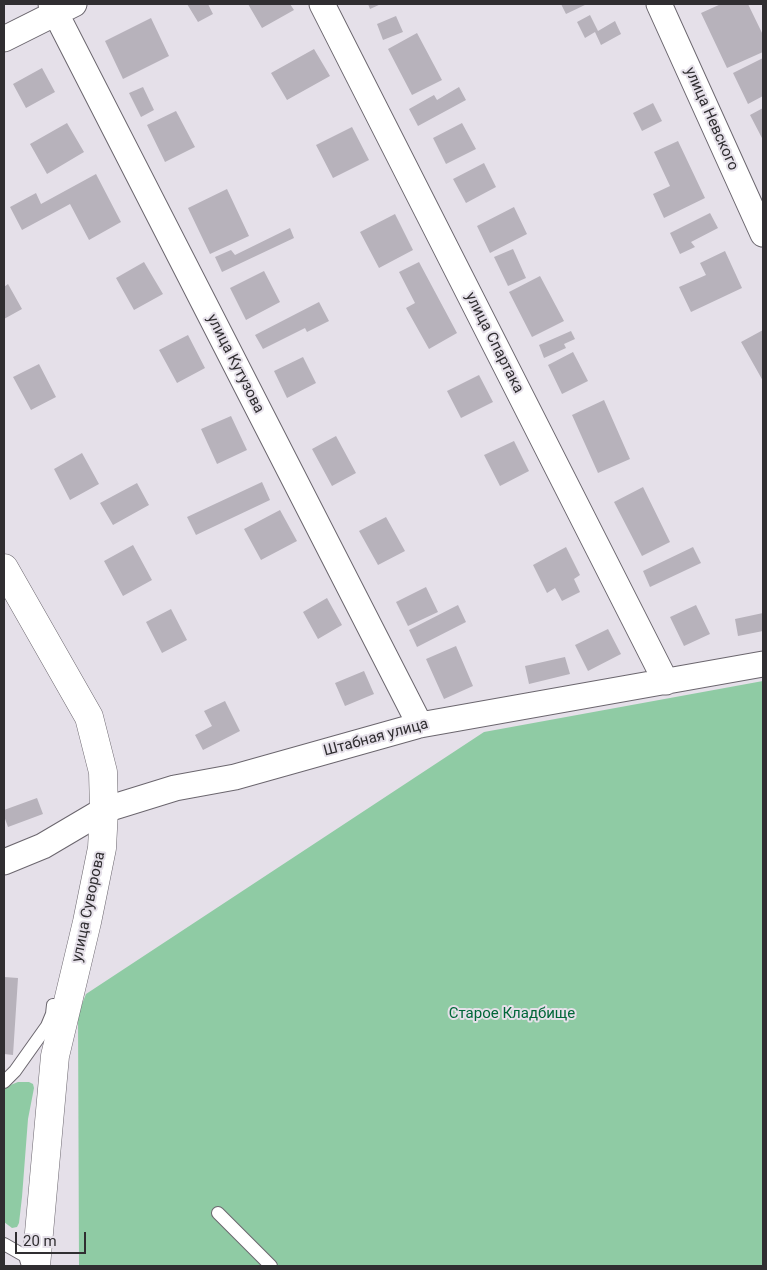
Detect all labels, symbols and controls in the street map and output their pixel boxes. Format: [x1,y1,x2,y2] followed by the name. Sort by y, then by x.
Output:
[680,65,742,173] street label: улица Невского
[461,290,527,396] street label: улица Спартака
[202,312,268,416] street label: улица Кутузова
[322,715,430,761] street label: Штабная улица
[68,850,110,964] street label: улица Суворова
[449,1005,575,1023] park label: Старое Кладбище
[18,1222,89,1254] scale bar
[23,1232,57,1250] text: 20 m

